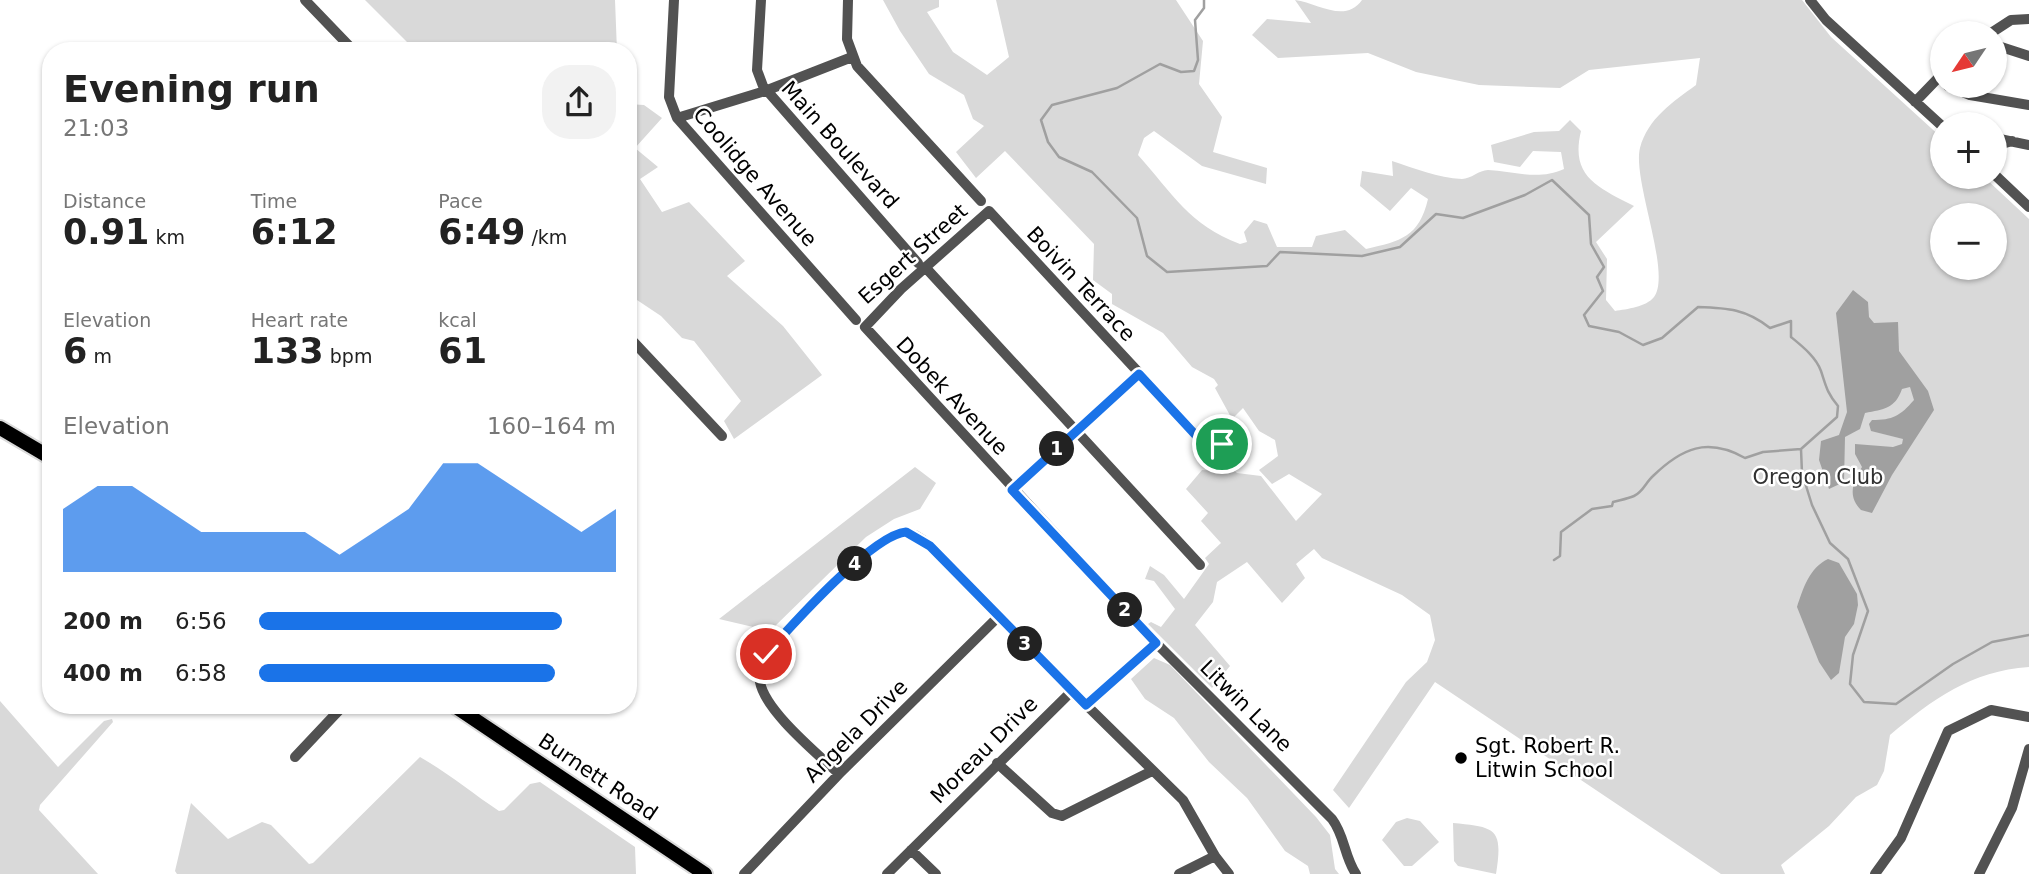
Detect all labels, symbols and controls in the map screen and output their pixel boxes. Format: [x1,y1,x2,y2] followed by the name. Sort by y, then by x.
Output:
[1930,21,2007,98] north arrow
[1930,21,2007,280] map controls
[542,65,616,139] button: share
[63,67,320,111] text: Evening run
[777,76,903,214] street label: Main Boulevard
[688,103,822,251] street label: Coolidge Avenue
[1930,112,2007,189] button: +
[63,115,129,141] text: 21:03
[63,190,146,212] text: Distance
[251,190,297,212] text: Time
[438,190,483,212] text: Pace
[854,199,972,309] street label: Esgert Street
[1930,203,2007,280] button: −
[63,212,149,252] text: 0.91
[251,212,338,252] text: 6:12
[438,212,525,252] text: 6:49
[1022,222,1140,346] street label: Boivin Terrace
[149,226,185,248] text: km
[525,226,567,248] text: /km
[63,309,151,331] text: Elevation
[251,309,348,331] text: Heart rate
[438,309,477,331] text: kcal
[63,331,87,371] text: 6
[251,331,324,371] text: 133
[438,331,487,371] text: 61
[891,332,1013,460] street label: Dobek Avenue
[87,345,112,367] text: m
[324,345,372,367] text: bpm
[63,413,170,439] text: Elevation
[487,413,616,439] text: 160–164 m
[1192,414,1252,474] pin
[1203,425,1241,463] icon: arrive
[1040,432,1074,466] pin: 1
[1050,437,1063,459] text: 1
[1753,465,1883,489] park label: Oregon Club
[838,546,872,582] pin: 4
[848,552,861,574] text: 4
[1108,592,1142,628] pin: 2
[1118,598,1131,620] text: 2
[63,608,143,634] text: 200 m
[175,608,227,634] text: 6:56
[736,624,796,684] pin
[1007,626,1042,662] pin: 3
[1018,632,1031,654] text: 3
[747,635,785,673] icon: check
[1195,655,1297,757] street label: Litwin Lane
[63,660,143,686] text: 400 m
[175,660,227,686] text: 6:58
[800,675,912,787] street label: Angela Drive
[926,692,1042,808] street label: Moreau Drive
[534,728,662,826] street label: Burnett Road
[1475,734,1620,782] place label: Sgt. Robert R. Litwin School
[1453,750,1469,766] marker: Sgt. Robert R. Litwin School

